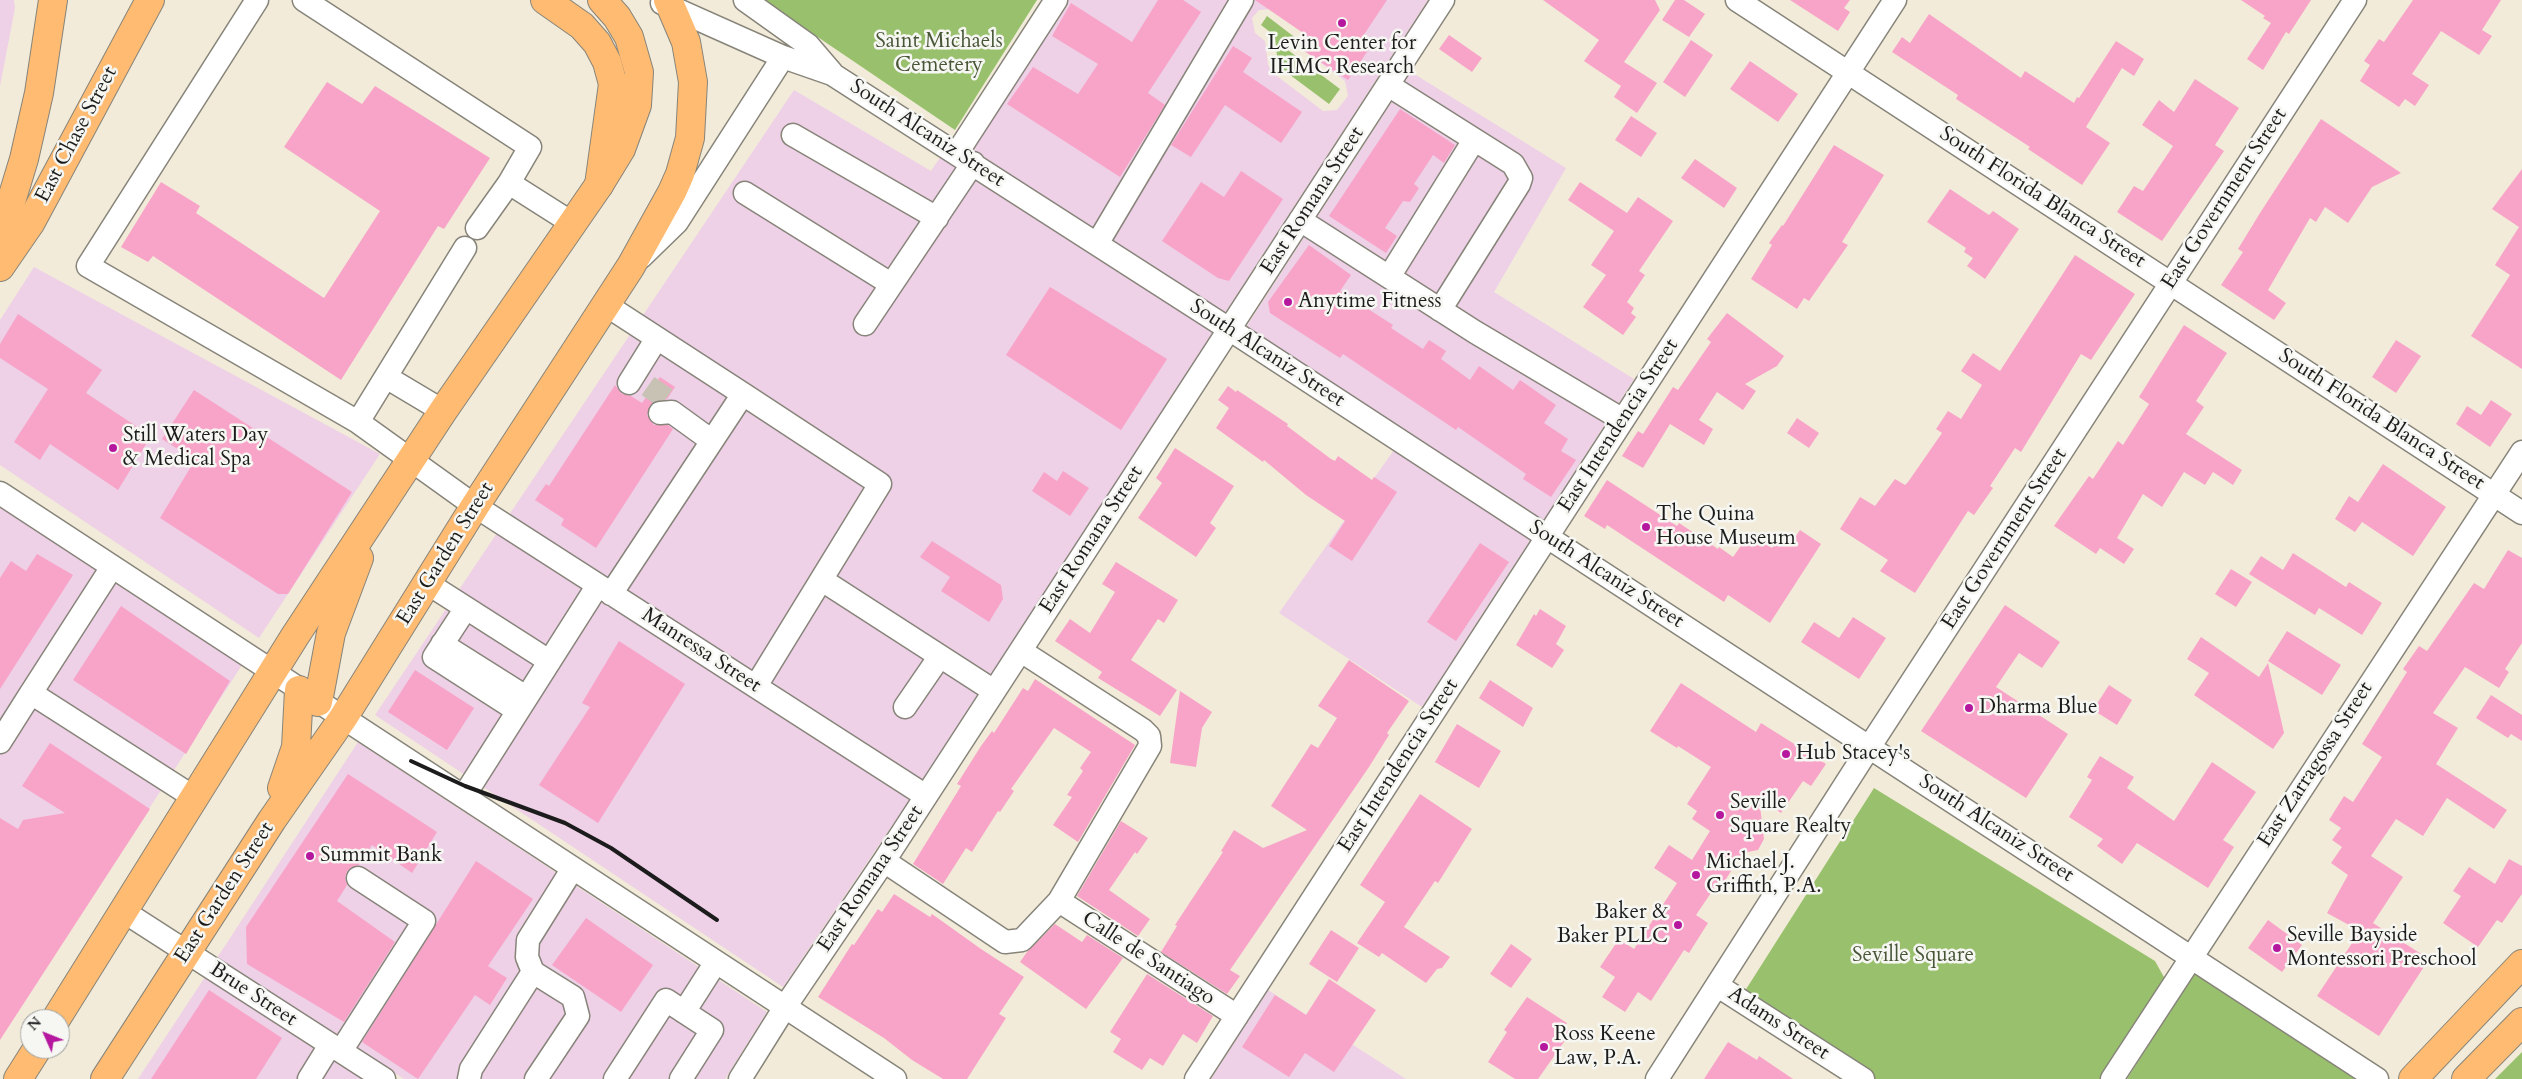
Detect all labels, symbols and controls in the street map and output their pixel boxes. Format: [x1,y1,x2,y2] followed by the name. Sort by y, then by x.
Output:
[1336,17,1348,29] marker: Levin Center for IHMC Research
[875,29,1003,79] park label: Saint Michaels Cemetery
[1268,31,1416,81] place label: Levin Center for IHMC Research
[30,63,124,207] street label: East Chase Street
[845,75,1009,193] street label: South Alcaniz Street
[2157,104,2293,294] street label: East Government Street
[1256,122,1370,280] street label: East Romana Street
[1934,122,2150,274] street label: South Florida Blanca Street
[1298,289,1441,315] place label: Anytime Fitness
[1185,295,1349,413] street label: South Alcaniz Street
[1282,296,1294,308] marker: Anytime Fitness
[1553,334,1685,518] street label: East Intendencia Street
[2273,344,2489,496] street label: South Florida Blanca Street
[123,423,268,473] place label: Still Waters Day & Medical Spa
[107,442,119,454] marker: Still Waters Day & Medical Spa
[1937,444,2073,634] street label: East Government Street
[1035,461,1149,619] street label: East Romana Street
[392,478,500,630] street label: East Garden Street
[1656,502,1796,552] place label: The Quina House Museum
[1524,516,1688,634] street label: South Alcaniz Street
[1640,521,1652,533] marker: The Quina House Museum
[637,603,765,699] street label: Manressa Street
[1333,674,1465,858] street label: East Intendencia Street
[2253,678,2379,852] street label: East Zarragossa Street
[1979,695,2097,721] place label: Dharma Blue
[1963,702,1975,714] marker: Dharma Blue
[1796,741,1910,767] place label: Hub Stacey's
[1780,748,1792,760] marker: Hub Stacey's
[1914,770,2078,888] street label: South Alcaniz Street
[1730,790,1851,840] place label: Seville Square Realty
[813,801,929,957] street label: East Romana Street
[1714,809,1726,821] marker: Seville Square Realty
[170,818,280,968] street label: East Garden Street
[320,843,442,869] place label: Summit Bank
[304,850,316,862] marker: Summit Bank
[1706,850,1821,900] place label: Michael J. Griffith, P.A.
[1690,869,1702,881] marker: Michael J. Griffith, P.A.
[1557,900,1668,950] place label: Baker & Baker PLLC
[1077,907,1219,1011] street label: Calle de Santiago
[1672,919,1684,931] marker: Baker & Baker PLLC
[2287,923,2477,973] place label: Seville Bayside Montessori Preschool
[2271,942,2283,954] marker: Seville Bayside Montessori Preschool
[1852,943,1974,969] park label: Seville Square
[205,957,301,1033] street label: Brue Street
[1722,982,1834,1066] street label: Adams Street
[20,1009,70,1059] north arrow
[24,1013,46,1035] text: N
[1554,1022,1656,1072] place label: Ross Keene Law, P.A.
[1538,1041,1550,1053] marker: Ross Keene Law, P.A.

